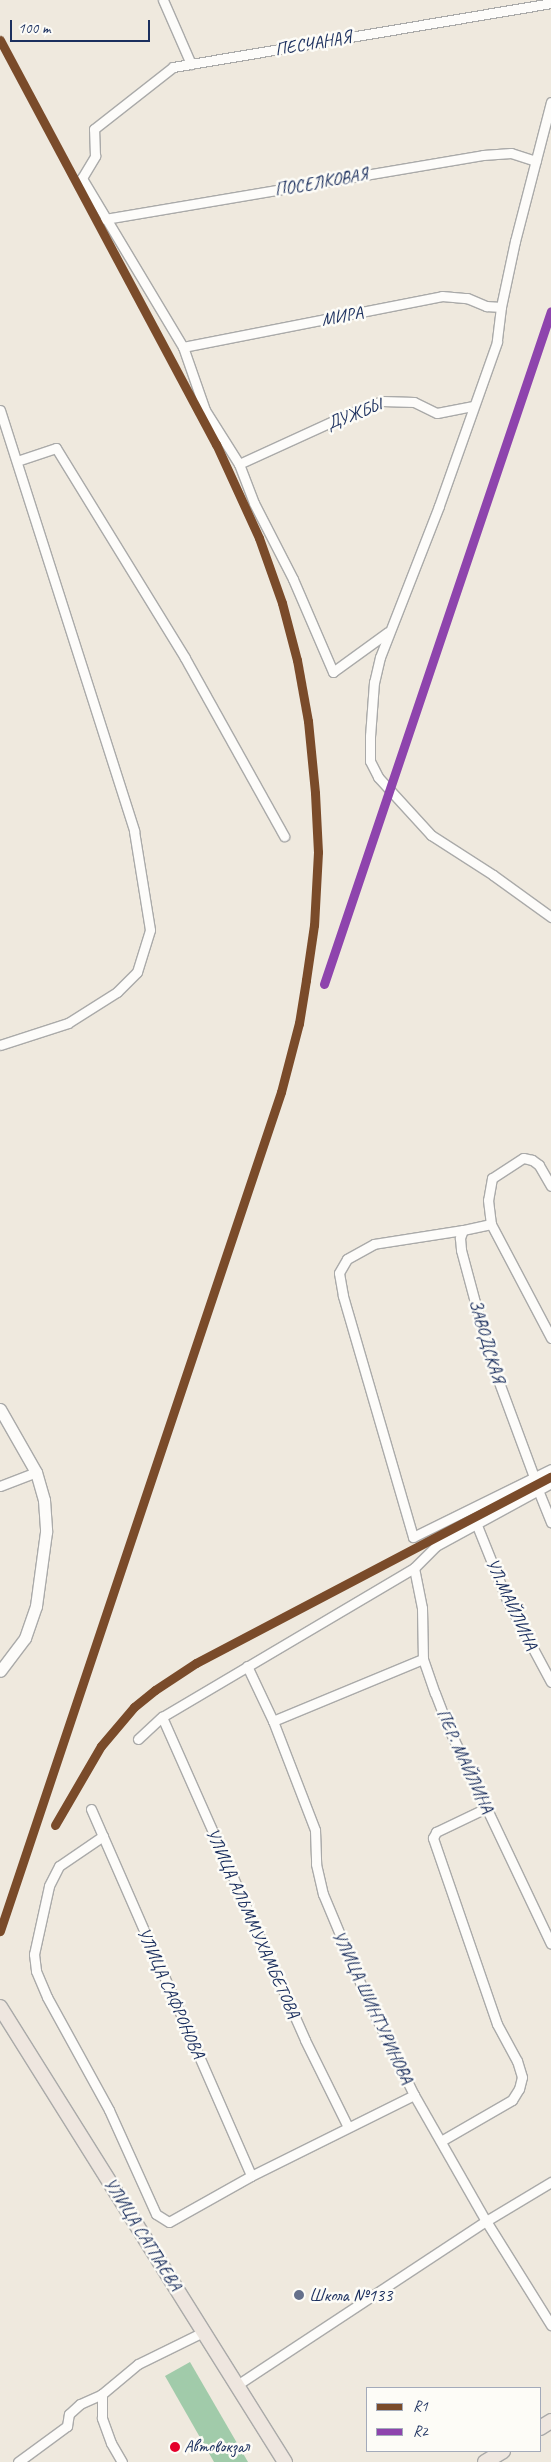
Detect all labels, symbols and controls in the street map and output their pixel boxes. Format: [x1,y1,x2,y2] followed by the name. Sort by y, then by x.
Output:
[12,10,152,42] scale bar
[18,19,50,38] text: 100 m
[273,26,353,60] street label: ПЕСЧАНАЯ
[273,163,369,201] street label: ПОСЕЛКОВАЯ
[319,301,365,331] street label: МИРА
[323,394,385,434] street label: ДУЖБЫ
[464,1297,510,1385] street label: ЗАВОДСКАЯ
[481,1555,543,1653] street label: УЛ.МАЙЛИНА
[432,1706,498,1816] street label: ПЕР. МАЙЛИНА
[201,1825,305,2021] street label: УЛИЦА АЛЬММУХАМБЕТОВА
[132,1924,210,2062] street label: УЛИЦА САФРОНОВА
[328,1927,418,2087] street label: УЛИЦА ШИНТУРИНОВА
[99,2173,187,2295] street label: УЛИЦА САТПАЕВА
[309,2284,392,2306] place label: Школа №133
[293,2289,305,2301] marker: Школа №133
[366,2387,541,2452] legend
[413,2397,428,2416] text: R1
[413,2422,428,2441] text: R2
[184,2437,249,2457] place label: Автовокзал
[170,2442,180,2452] marker: Автовокзал

